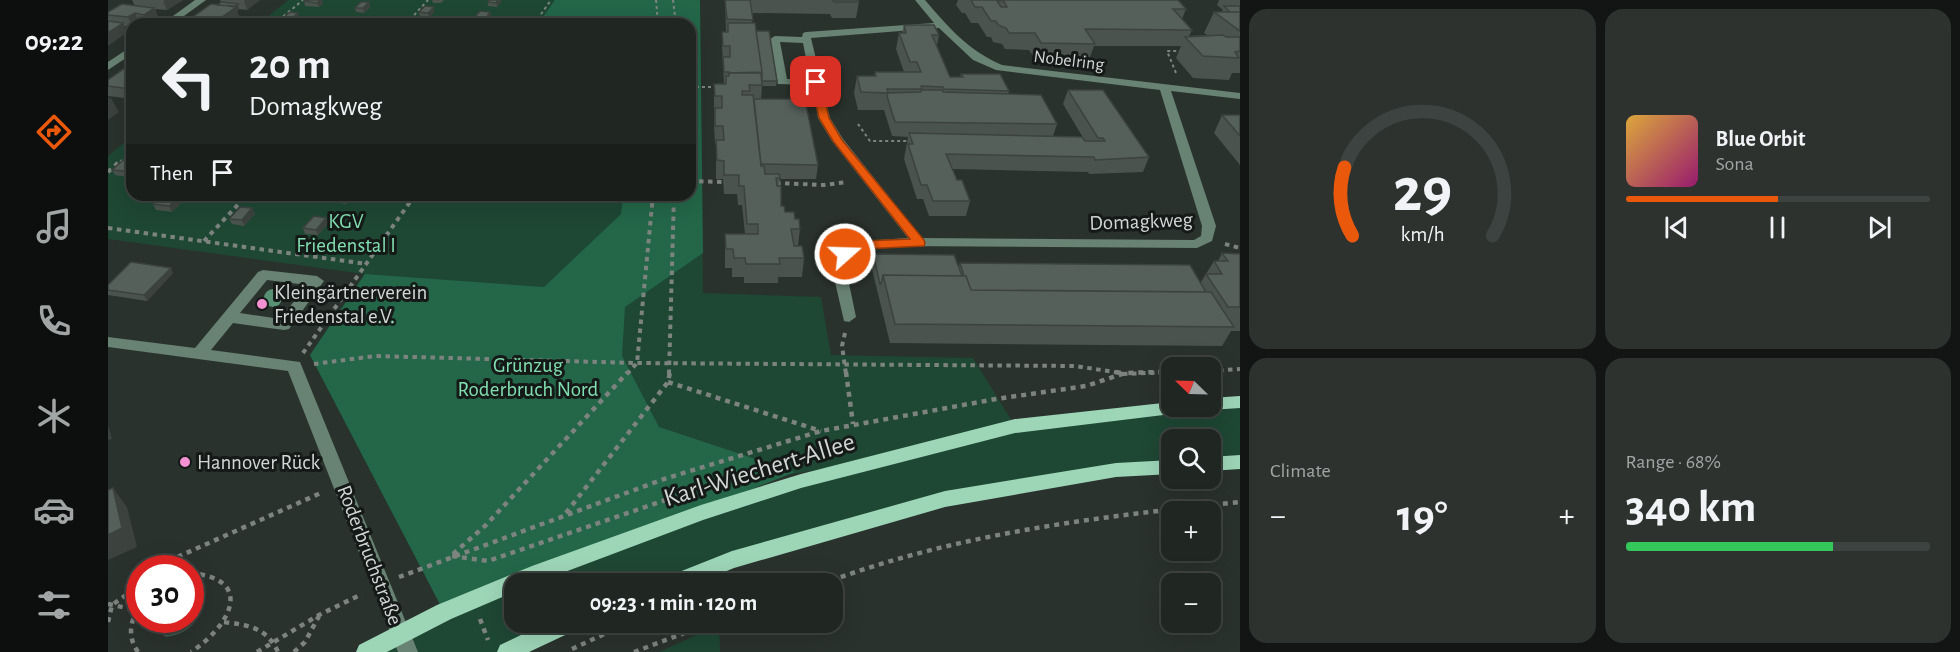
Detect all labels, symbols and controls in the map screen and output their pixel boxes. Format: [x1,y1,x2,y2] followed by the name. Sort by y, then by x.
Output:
[25,28,83,55] text: 09:22
[150,42,228,120] icon: left
[249,44,331,86] text: 20 m
[1033,48,1105,74] street label: Nobelring
[790,56,841,107] pin
[799,65,832,98] icon: arrive
[249,93,382,120] text: Domagkweg
[33,111,75,153] icon: directions
[1716,128,1805,150] text: Blue Orbit
[1716,154,1754,174] text: Sona
[206,156,239,189] icon: arrive
[1392,160,1452,222] text: 29
[150,162,194,184] text: Then
[33,205,75,247] icon: music
[1089,209,1194,234] street label: Domagkweg
[296,211,396,256] park label: KGV Friedenstal I
[1660,211,1693,244] icon: previous
[1761,211,1794,244] icon: pause
[1863,211,1896,244] icon: next
[813,222,877,286] position arrow
[1400,225,1444,246] text: km/h
[274,282,427,327] place label: Kleingärtnerverein Friedenstal e.V.
[255,297,269,311] marker: Kleingärtnerverein Friedenstal e.V.
[33,300,75,342] icon: phone
[458,355,599,400] park label: Grünzug Roderbruch Nord
[1161,357,1221,417] north arrow
[1161,357,1221,633] map controls
[33,395,75,437] icon: climate
[661,429,858,511] street label: Karl-Wiechert-Allee
[1161,429,1221,489] button: search
[197,452,320,473] place label: Hannover Rück
[1626,452,1721,472] text: Range · 68%
[178,455,192,469] marker: Hannover Rück
[1270,461,1331,481] text: Climate
[333,482,406,628] street label: Roderbruchstraße
[1626,485,1756,530] text: 340 km
[33,489,75,531] icon: car
[1397,494,1448,539] text: 19°
[1270,500,1286,533] text: −
[1559,500,1575,533] text: +
[1161,501,1221,561] button: +
[126,555,204,633] speed limit sign: 30
[1161,573,1221,633] button: −
[33,584,75,626] icon: filters
[590,592,757,614] text: 09:23 · 1 min · 120 m

